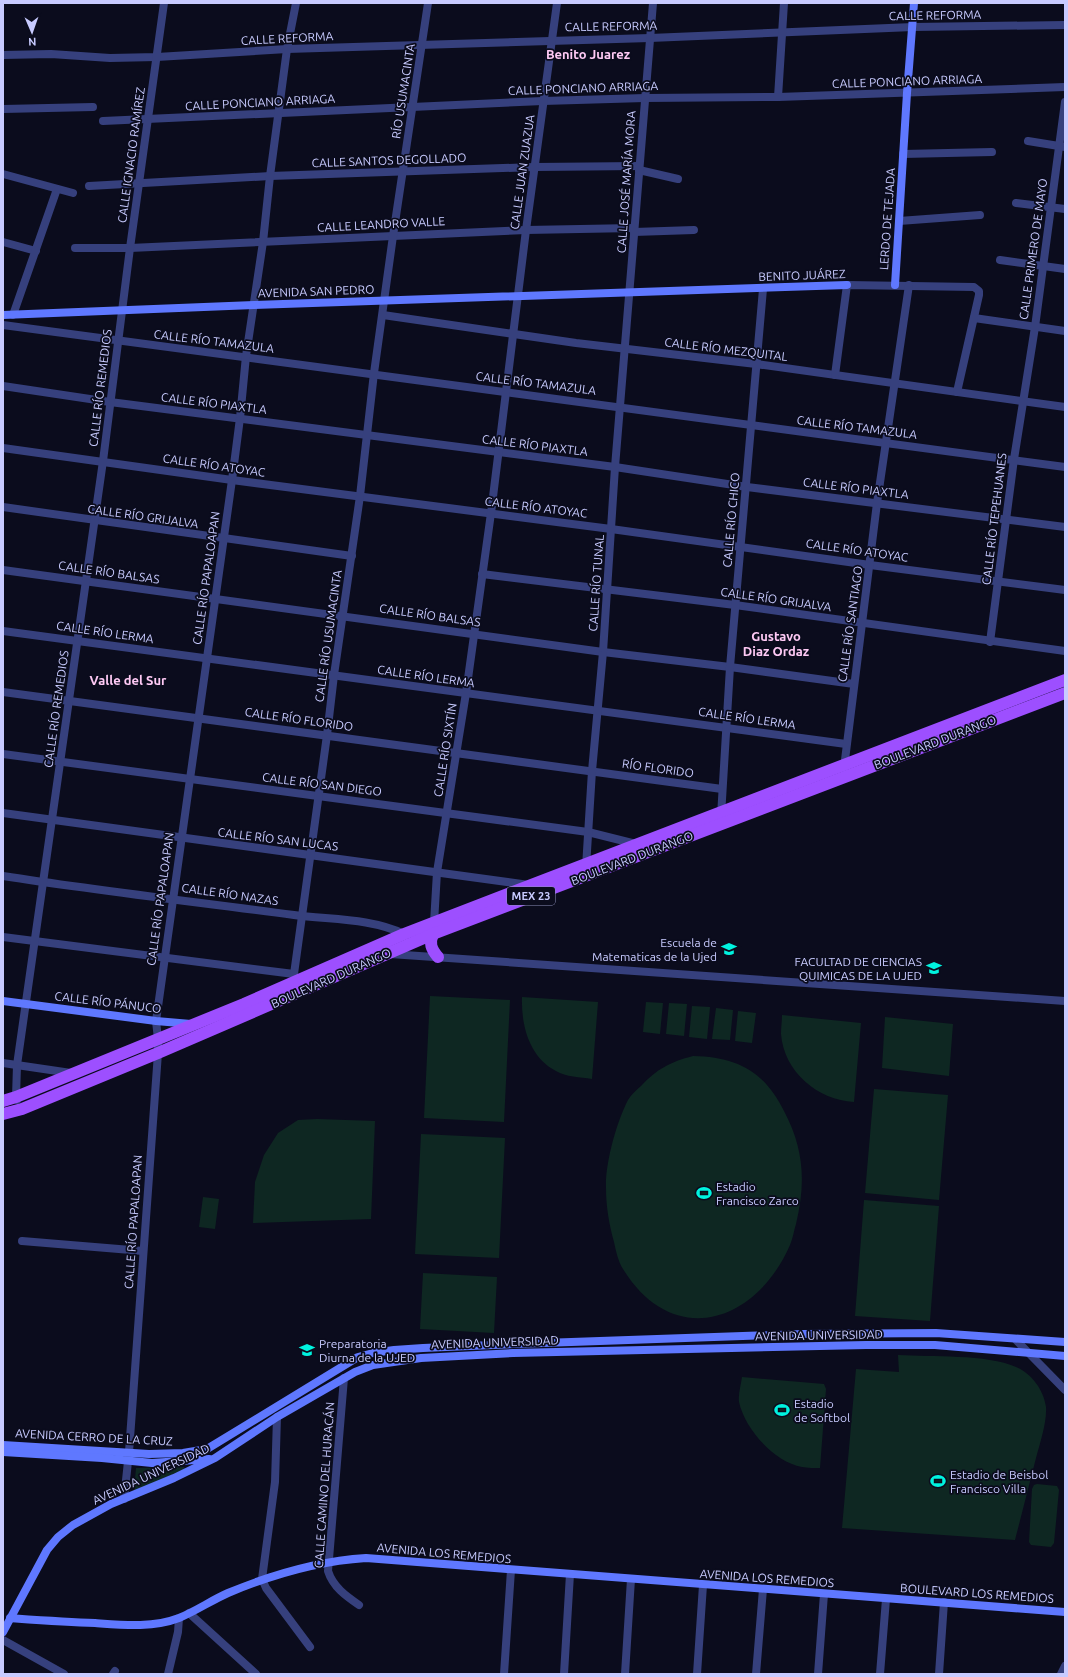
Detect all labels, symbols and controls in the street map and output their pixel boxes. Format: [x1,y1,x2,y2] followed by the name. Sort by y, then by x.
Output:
[889,8,982,22] street label: CALLE REFORMA
[12,12,52,52] north arrow
[565,19,658,33] street label: CALLE REFORMA
[240,29,334,47] street label: CALLE REFORMA
[28,36,37,48] text: N
[389,42,417,140] street label: RÍO USUMACINTA
[546,47,630,61] district label: Benito Juarez
[832,72,983,90] street label: CALLE PONCIANO ARRIAGA
[508,79,659,97] street label: CALLE PONCIANO ARRIAGA
[115,86,147,224] street label: CALLE IGNACIO RAMÍREZ
[185,92,336,112] street label: CALLE PONCIANO ARRIAGA
[615,110,637,254] street label: CALLE JOSÉ MARÍA MORA
[507,113,537,230] street label: CALLE JUAN ZUAZUA
[311,151,467,169] street label: CALLE SANTOS DEGOLLADO
[877,167,897,270] street label: LERDO DE TEJADA
[1017,177,1049,321] street label: CALLE PRIMERO DE MAYO
[317,214,446,234] street label: CALLE LEANDRO VALLE
[758,267,846,283] street label: BENITO JUÁREZ
[257,282,375,300] street label: AVENIDA SAN PEDRO
[153,327,275,355] street label: CALLE RÍO TAMAZULA
[86,329,114,447] street label: CALLE RÍO REMEDIOS
[664,335,788,363] street label: CALLE RÍO MEZQUITAL
[475,369,597,397] street label: CALLE RÍO TAMAZULA
[160,390,268,416] street label: CALLE RÍO PIAXTLA
[796,413,918,441] street label: CALLE RÍO TAMAZULA
[481,432,589,458] street label: CALLE RÍO PIAXTLA
[162,451,267,479] street label: CALLE RÍO ATOYAC
[979,452,1009,586] street label: CALLE RÍO TEPEHUANES
[720,472,742,568] street label: CALLE RÍO CHICO
[802,475,910,501] street label: CALLE RÍO PIAXTLA
[484,494,589,520] street label: CALLE RÍO ATOYAC
[87,502,199,530] street label: CALLE RÍO GRIJALVA
[190,511,222,645] street label: CALLE RÍO PAPALOAPAN
[586,534,606,632] street label: CALLE RÍO TUNAL
[805,536,910,564] street label: CALLE RÍO ATOYAC
[58,558,160,586] street label: CALLE RÍO BALSAS
[835,565,865,683] street label: CALLE RÍO SANTIAGO
[312,569,344,703] street label: CALLE RÍO USUMACINTA
[720,585,832,613] street label: CALLE RÍO GRIJALVA
[379,601,481,629] street label: CALLE RÍO BALSAS
[55,619,155,645] street label: CALLE RÍO LERMA
[743,629,809,658] district label: Gustavo Diaz Ordaz
[41,650,71,768] street label: CALLE RÍO REMEDIOS
[376,663,476,689] street label: CALLE RÍO LERMA
[90,673,167,687] district label: Valle del Sur
[431,702,459,798] street label: CALLE RÍO SIXTÍN
[244,705,354,733] street label: CALLE RÍO FLORIDO
[697,705,797,731] street label: CALLE RÍO LERMA
[872,713,998,771] street label: BOULEVARD DURANGO
[621,757,695,779] street label: RÍO FLORIDO
[261,770,383,798] street label: CALLE RÍO SAN DIEGO
[217,825,339,853] street label: CALLE RÍO SAN LUCAS
[569,829,695,887] street label: BOULEVARD DURANGO
[144,832,176,966] street label: CALLE RÍO PAPALOAPAN
[181,881,279,907] street label: CALLE RÍO NAZAS
[507,887,555,905] road number: MEX 23
[592,936,717,963] place label: Escuela de Matematicas de la Ujed
[720,940,738,958] school or university icon: Escuela de Matematicas de la Ujed
[269,946,393,1010] street label: BOULEVARD DURANGO
[795,955,922,982] place label: FACULTAD DE CIENCIAS QUIMICAS DE LA UJED
[925,959,943,977] school or university icon: FACULTAD DE CIENCIAS QUIMICAS DE LA UJED
[54,989,162,1015] street label: CALLE RÍO PÁNUCO
[122,1154,144,1290] street label: CALLE RÍO PAPALOAPAN
[716,1180,799,1207] place label: Estadio Francisco Zarco
[695,1184,713,1202] sports icon: Estadio Francisco Zarco
[755,1327,883,1343] street label: AVENIDA UNIVERSIDAD
[431,1333,559,1351] street label: AVENIDA UNIVERSIDAD
[319,1337,415,1364] place label: Preparatoria Diurna de la UJED
[298,1341,316,1359] school or university icon: Preparatoria Diurna de la UJED
[794,1397,850,1424] place label: Estadio de Softbol
[312,1401,336,1569] street label: CALLE CAMINO DEL HURACÁN
[773,1401,791,1419] sports icon: Estadio de Softbol
[15,1426,173,1448] street label: AVENIDA CERRO DE LA CRUZ
[90,1441,212,1507] street label: AVENIDA UNIVERSIDAD
[950,1468,1048,1495] place label: Estadio de Beisbol Francisco Villa
[929,1472,947,1490] sports icon: Estadio de Beisbol Francisco Villa
[376,1541,512,1565] street label: AVENIDA LOS REMEDIOS
[699,1567,835,1589] street label: AVENIDA LOS REMEDIOS
[900,1581,1054,1605] street label: BOULEVARD LOS REMEDIOS

